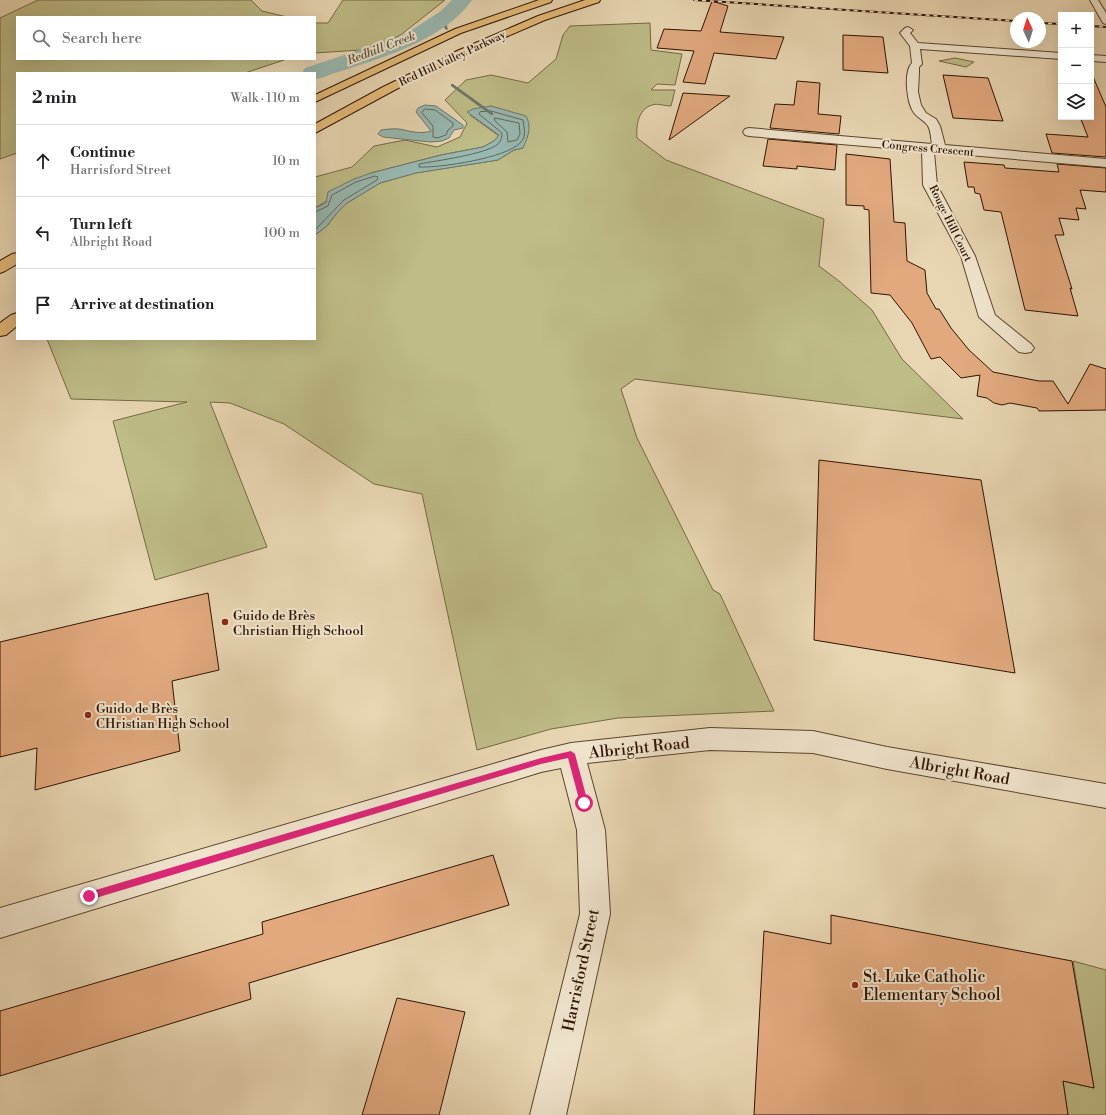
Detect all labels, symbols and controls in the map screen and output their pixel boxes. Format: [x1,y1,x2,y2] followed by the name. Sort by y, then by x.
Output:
[1010,12,1046,48] north arrow
[1058,12,1094,120] map controls
[1058,12,1094,48] button: +
[16,16,316,60] search box
[30,27,52,49] icon: search
[397,28,509,90] street label: Red Hill Valley Parkway
[62,29,142,48] text: Search here
[344,29,417,69] water label: Redhill Creek
[1058,48,1094,84] button: −
[1058,84,1094,120] button: layers
[32,87,77,109] text: 2 min
[230,90,300,106] text: Walk · 110 m
[881,138,975,160] street label: Congress Crescent
[70,143,135,162] text: Continue
[32,150,54,172] icon: ahead
[272,153,300,169] text: 10 m
[70,162,171,178] text: Harrisford Street
[925,183,975,264] street label: Rouge Hill Court
[70,215,132,234] text: Turn left
[32,222,54,244] icon: left
[264,225,300,241] text: 100 m
[70,234,152,250] text: Albright Road
[32,294,54,316] icon: arrive
[70,295,214,314] text: Arrive at destination
[233,608,364,639] place label: Guido de Brès Christian High School
[220,617,230,627] marker: Guido de Brès Christian High School
[96,701,230,732] place label: Guido de Brès CHristian High School
[83,710,93,720] marker: Guido de Brès CHristian High School
[587,733,690,763] street label: Albright Road
[907,752,1011,790] street label: Albright Road
[575,794,593,812] route start
[80,887,98,905] route end
[558,907,604,1033] street label: Harrisford Street
[863,967,1001,1005] place label: St. Luke Catholic Elementary School
[850,980,860,990] marker: St. Luke Catholic Elementary School

